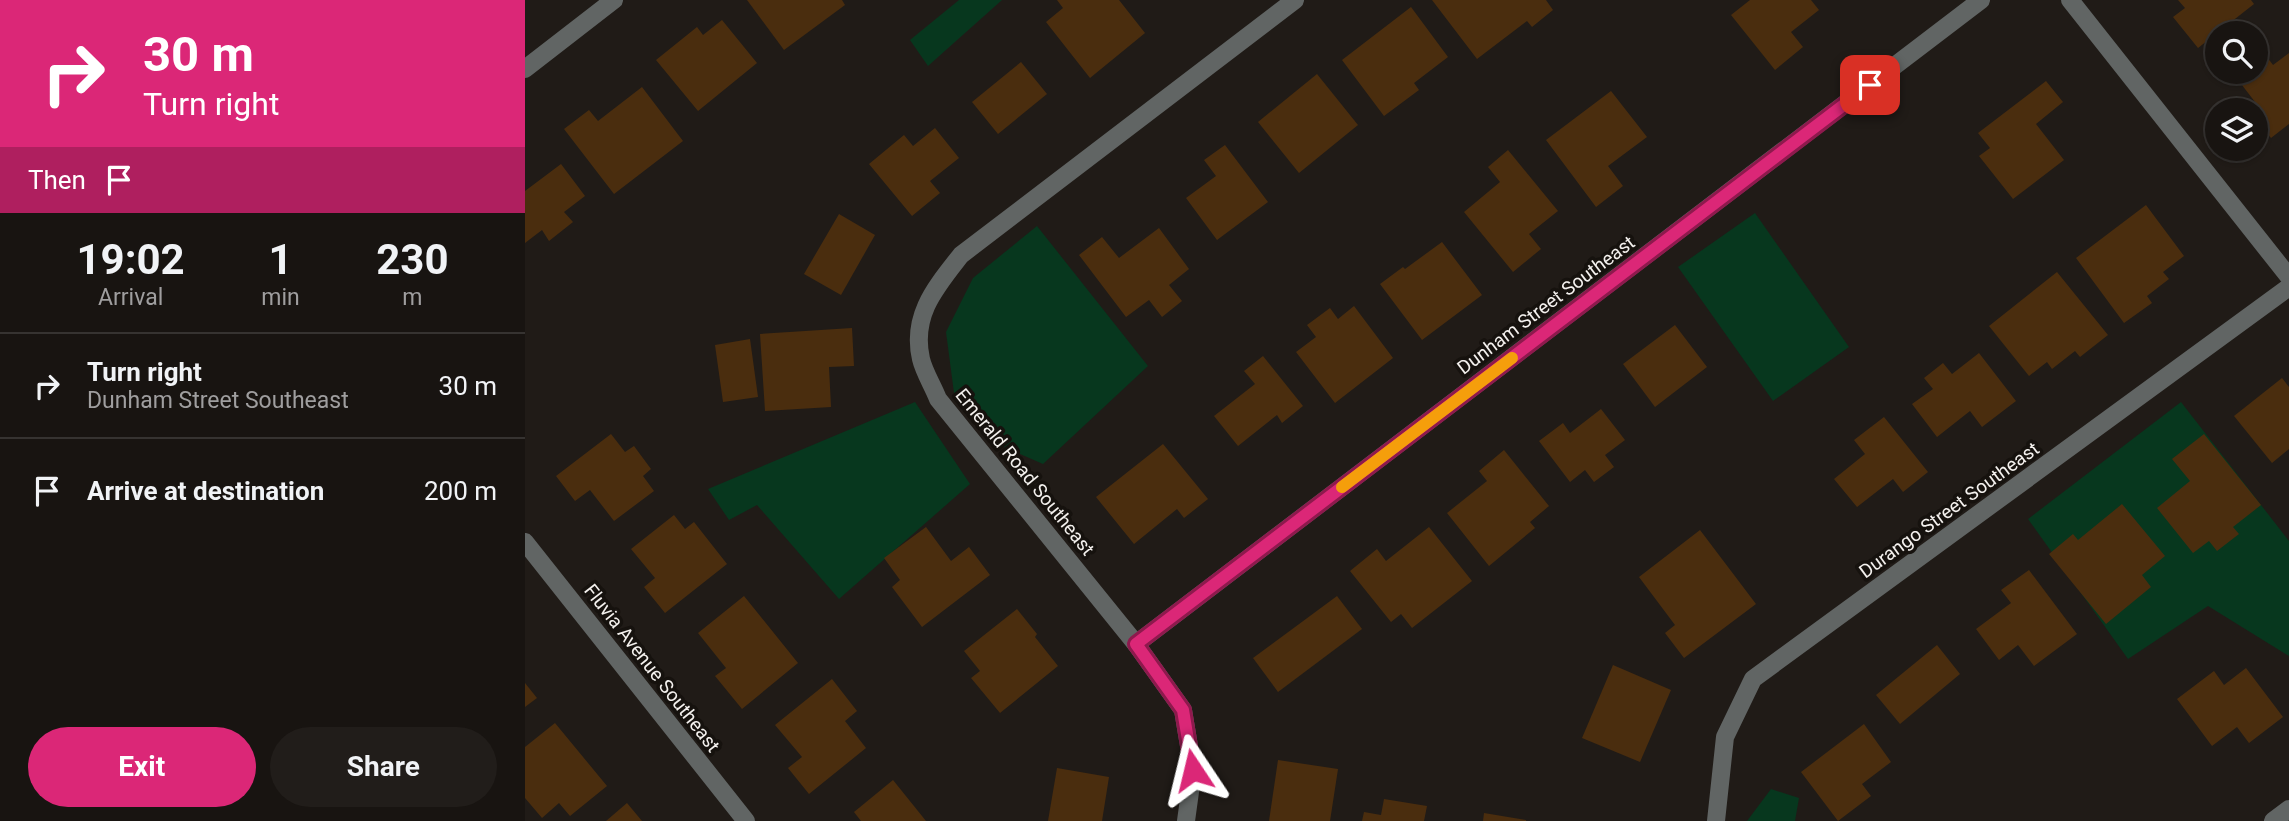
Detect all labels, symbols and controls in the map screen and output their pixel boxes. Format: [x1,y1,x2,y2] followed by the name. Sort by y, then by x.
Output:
[2205,21,2268,161] map controls
[2205,21,2268,84] button: search
[143,26,254,83] text: 30 m
[28,28,119,119] icon: right
[1840,55,1900,115] pin
[1851,66,1889,104] icon: arrive
[143,85,279,123] text: Turn right
[2205,98,2268,161] button: layers
[100,161,138,199] icon: arrive
[28,165,86,195] text: Then
[1453,231,1639,379] street label: Dunham Street Southeast
[77,235,185,284] text: 19:02
[268,235,293,284] text: 1
[376,235,449,284] text: 230
[98,284,163,311] text: Arrival
[261,284,300,311] text: min
[402,284,422,311] text: m
[87,357,202,387] text: Turn right
[28,367,66,405] icon: right
[439,371,497,401] text: 30 m
[951,384,1099,560] street label: Emerald Road Southeast
[87,387,349,414] text: Dunham Street Southeast
[1855,437,2043,583] street label: Durango Street Southeast
[28,472,66,510] icon: arrive
[87,476,324,506] text: Arrive at destination
[424,476,497,506] text: 200 m
[579,579,725,757] street label: Fluvia Avenue Southeast
[28,727,256,807] button: Exit
[270,727,497,807] button: Share
[1156,733,1230,807] position arrow

